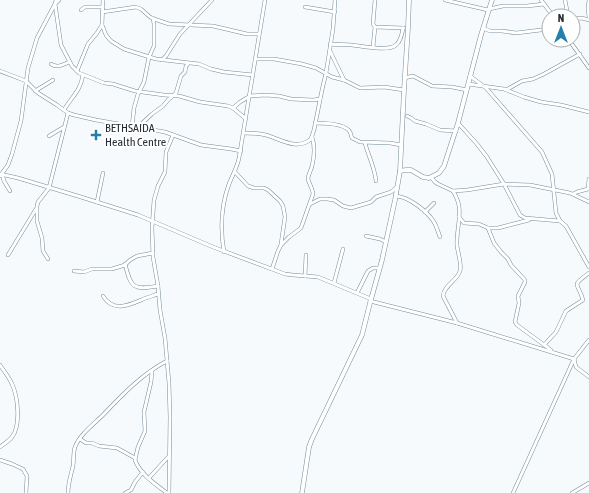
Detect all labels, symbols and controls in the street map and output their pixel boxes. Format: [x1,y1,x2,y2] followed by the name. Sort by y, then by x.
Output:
[541,8,581,48] north arrow
[558,12,564,24] text: N
[105,121,166,149] place label: BETHSAIDA Health Centre
[90,129,102,141] marker: BETHSAIDA Health Centre

